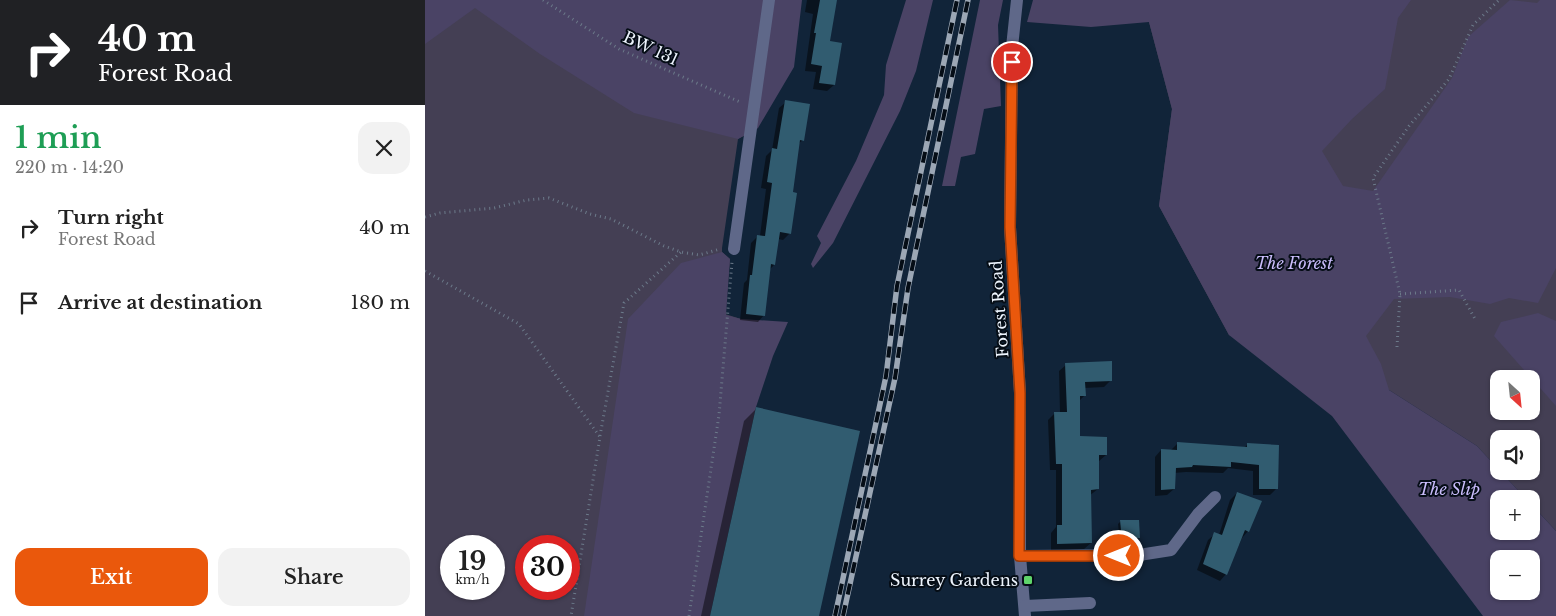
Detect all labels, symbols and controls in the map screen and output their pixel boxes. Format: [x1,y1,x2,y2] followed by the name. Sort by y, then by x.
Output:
[98,17,196,60] text: 40 m
[15,20,80,85] icon: right
[620,27,682,69] street label: BW 131
[991,41,1033,83] pin
[998,48,1026,76] icon: arrive
[98,60,232,87] text: Forest Road
[15,119,101,156] text: 1 min
[358,122,410,174] button: close
[15,157,124,177] text: 220 m · 14:20
[58,206,164,229] text: Turn right
[15,214,43,242] icon: right
[359,216,410,239] text: 40 m
[58,229,156,249] text: Forest Road
[1255,253,1333,273] park label: The Forest
[986,259,1012,358] street label: Forest Road
[15,289,43,317] icon: arrive
[58,291,262,314] text: Arrive at destination
[351,291,410,314] text: 180 m
[1490,370,1540,420] north arrow
[1490,370,1540,600] map controls
[1490,430,1540,480] button: sound
[1418,479,1480,499] park label: The Slip
[1490,490,1540,540] button: +
[1092,529,1144,581] position arrow
[515,535,580,600] speed limit sign: 30
[459,546,486,577] text: 19
[15,548,208,606] button: Exit
[218,548,410,606] button: Share
[1490,550,1540,600] button: −
[890,570,1018,590] place label: Surrey Gardens
[455,572,490,587] text: km/h
[1022,574,1034,586] marker: Surrey Gardens

